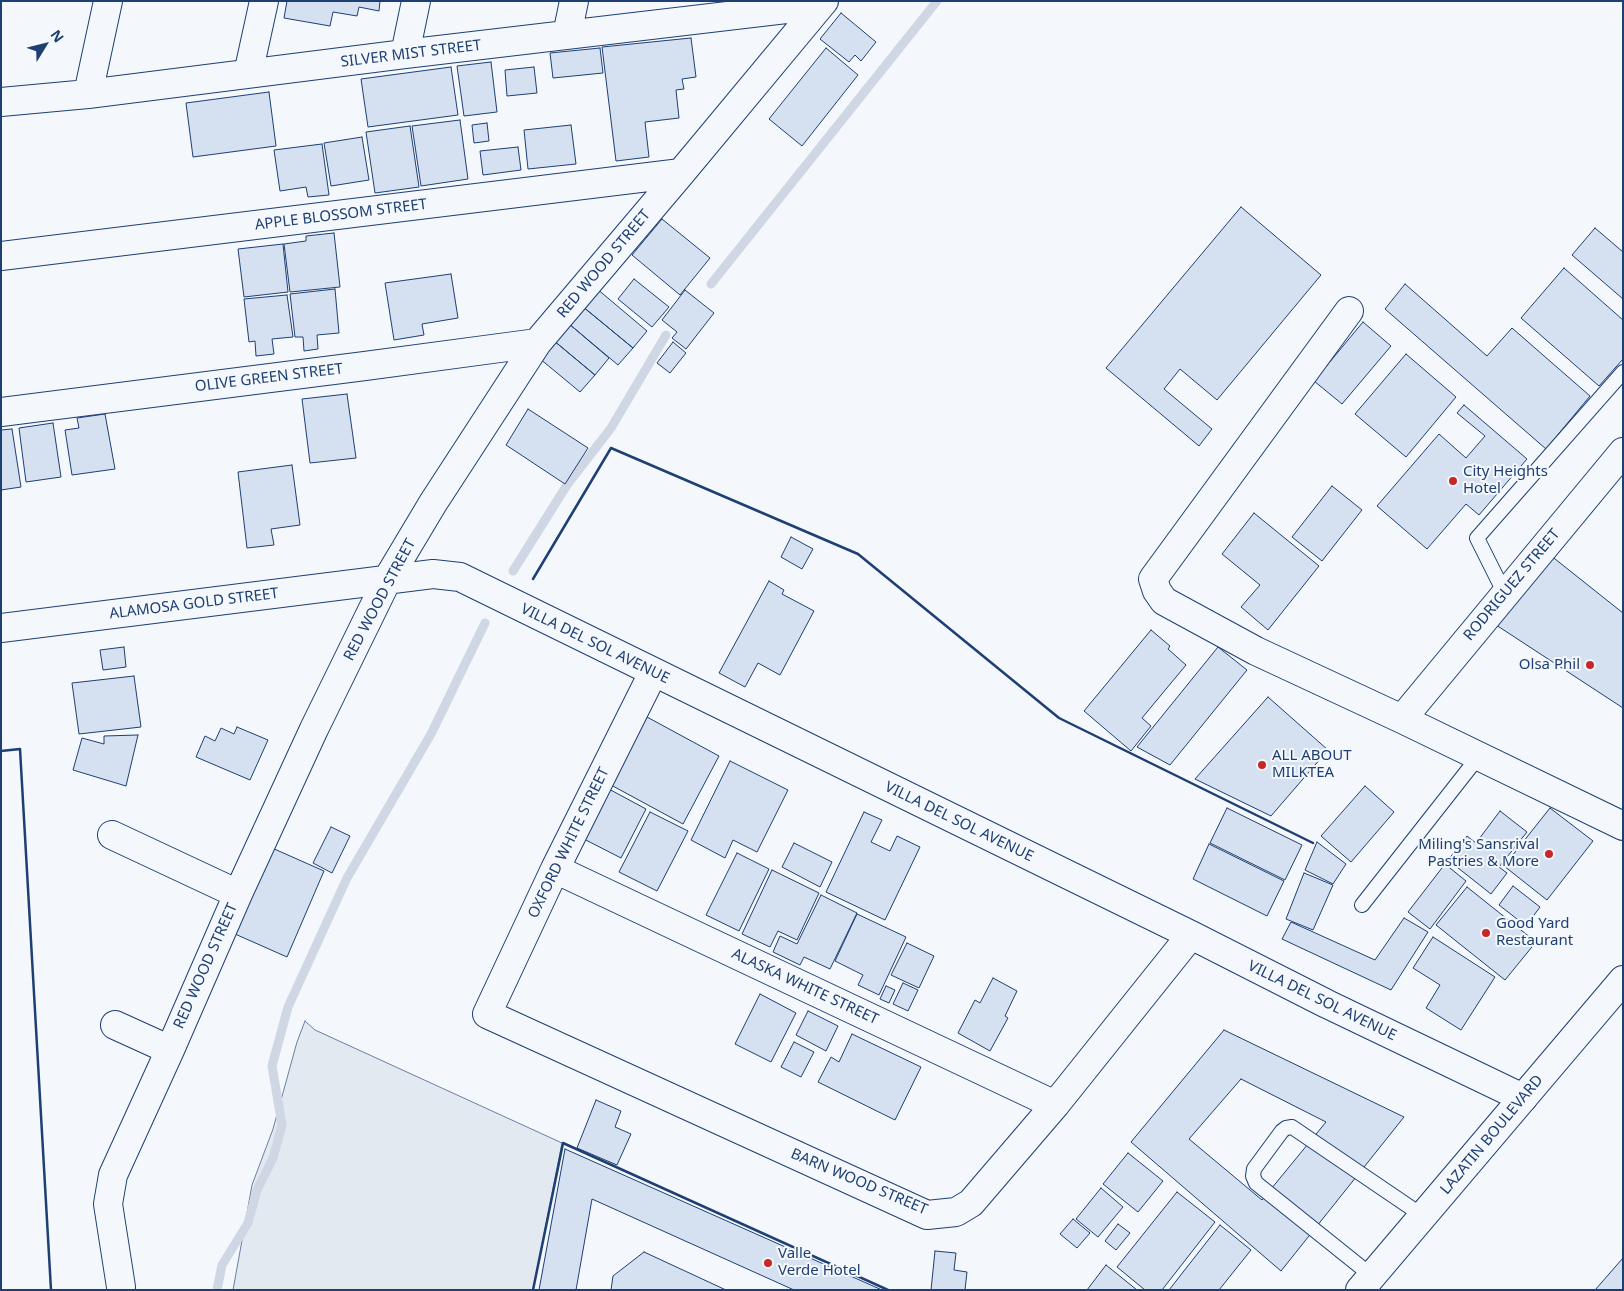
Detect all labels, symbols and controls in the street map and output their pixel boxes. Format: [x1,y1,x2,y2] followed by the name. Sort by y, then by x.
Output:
[20,20,70,70] north arrow
[47,26,69,46] text: N
[340,36,482,72] street label: SILVER MIST STREET
[254,195,428,235] street label: APPLE BLOSSOM STREET
[554,206,654,322] street label: RED WOOD STREET
[194,360,344,396] street label: OLIVE GREEN STREET
[1463,463,1548,498] place label: City Heights Hotel
[1447,475,1459,487] marker: City Heights Hotel
[1460,526,1564,644] street label: RODRIGUEZ STREET
[340,536,420,664] street label: RED WOOD STREET
[108,585,280,623] street label: ALAMOSA GOLD STREET
[518,600,672,688] street label: VILLA DEL SOL AVENUE
[1519,656,1580,674] place label: Olsa Phil
[1584,659,1596,671] marker: Olsa Phil
[1272,747,1352,782] place label: ALL ABOUT MILKTEA
[1256,759,1268,771] marker: ALL ABOUT MILKTEA
[525,765,613,921] street label: OXFORD WHITE STREET
[882,778,1036,866] street label: VILLA DEL SOL AVENUE
[1418,836,1539,871] place label: Miling's Sansrival Pastries & More
[1543,848,1555,860] marker: Miling's Sansrival Pastries & More
[170,900,242,1032] street label: RED WOOD STREET
[1496,915,1573,950] place label: Good Yard Restaurant
[1480,927,1492,939] marker: Good Yard Restaurant
[729,945,881,1029] street label: ALASKA WHITE STREET
[1245,957,1399,1045] street label: VILLA DEL SOL AVENUE
[1437,1072,1547,1198] street label: LAZATIN BOULEVARD
[788,1145,930,1219] street label: BARN WOOD STREET
[778,1245,861,1280] place label: Valle Verde Hotel
[762,1257,774,1269] marker: Valle Verde Hotel

